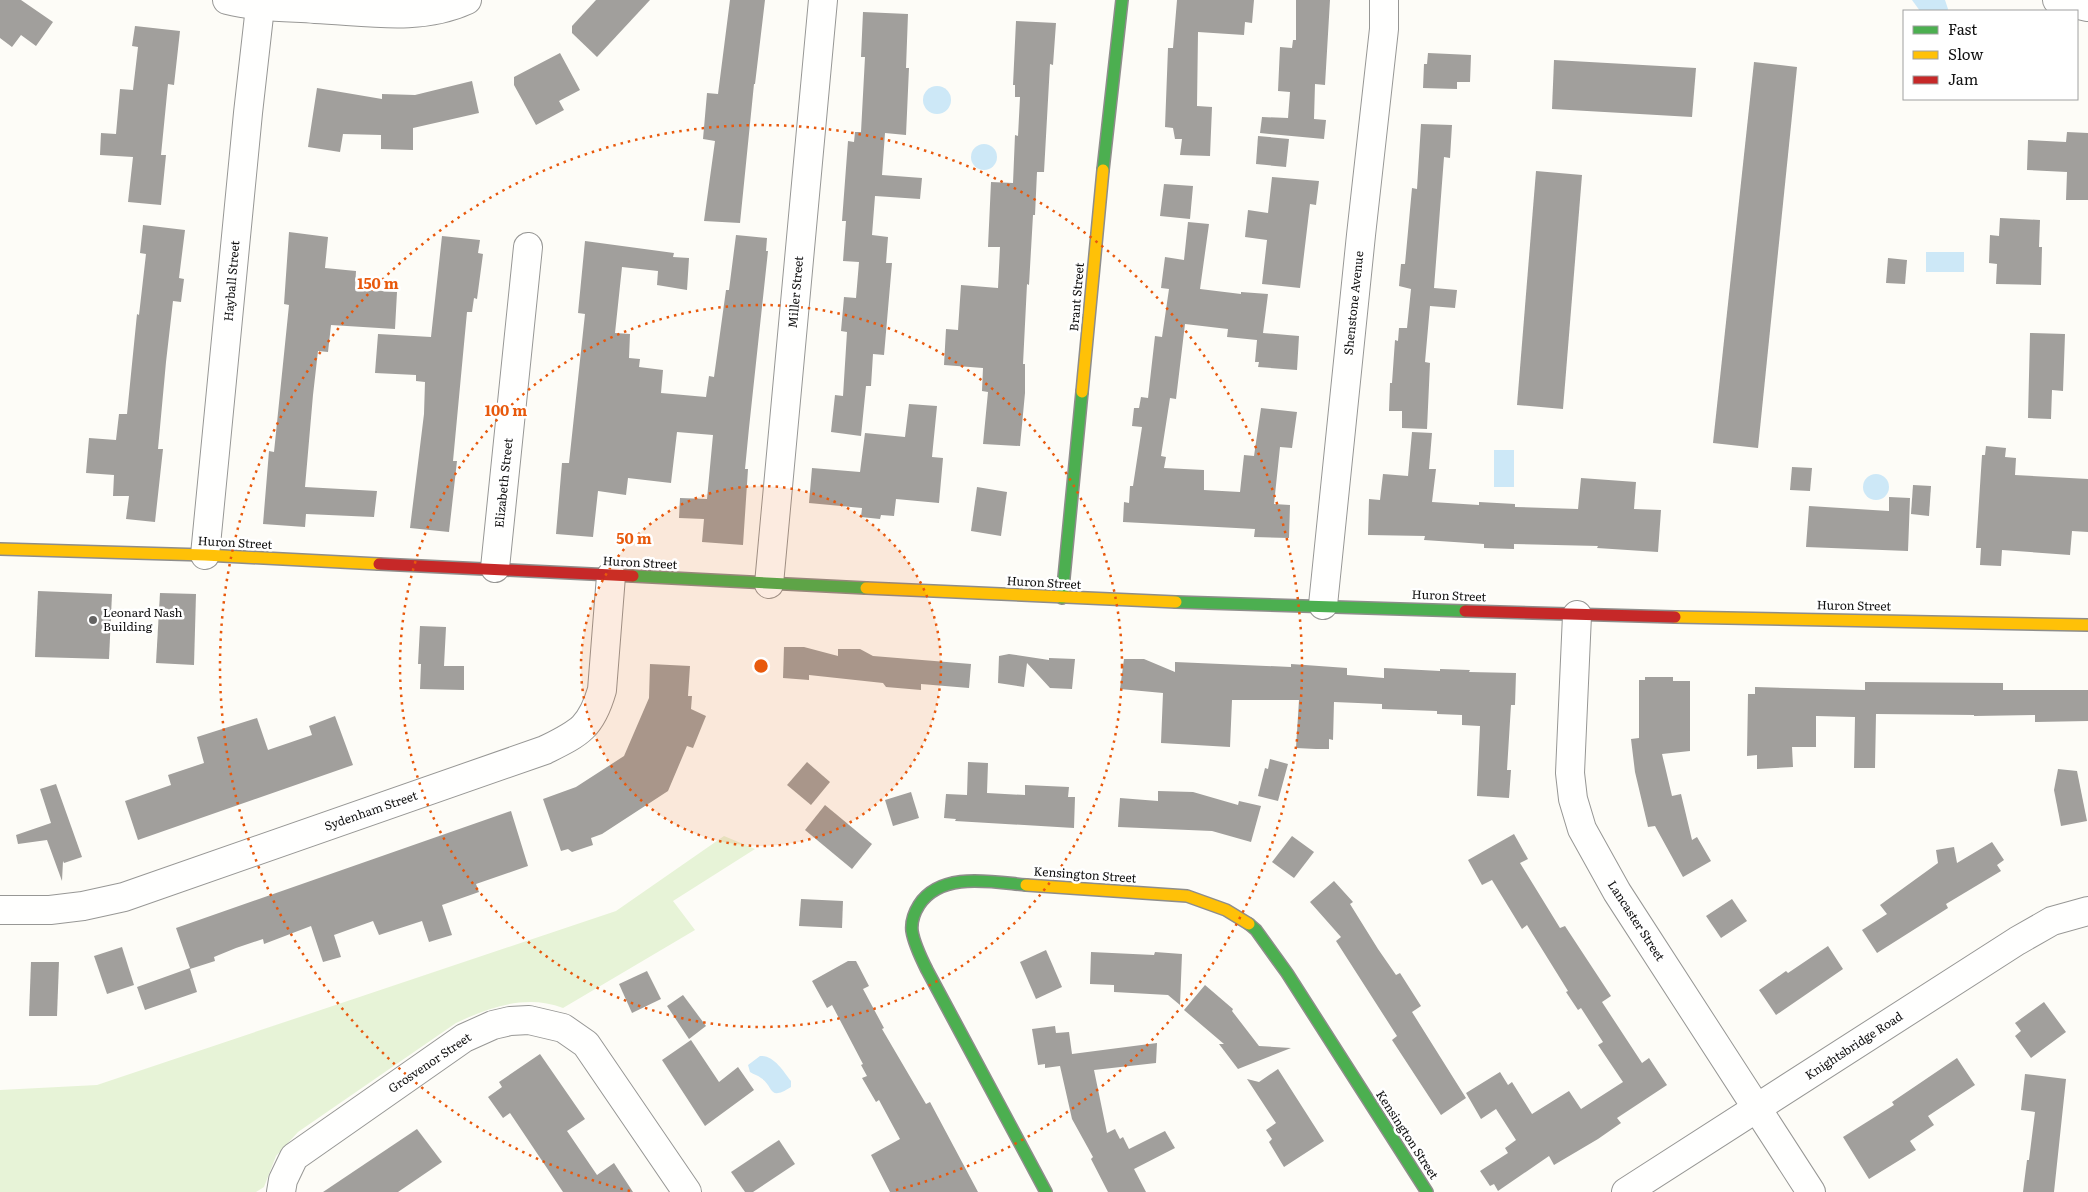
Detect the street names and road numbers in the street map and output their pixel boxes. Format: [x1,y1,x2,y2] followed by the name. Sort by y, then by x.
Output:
[219,240,244,322] street label: Hayball Street
[1339,250,1367,356] street label: Shenstone Avenue
[783,255,807,329] street label: Miller Street
[1064,262,1088,332] street label: Brant Street
[489,437,517,529] street label: Elizabeth Street
[197,531,273,553] street label: Huron Street
[602,551,678,573] street label: Huron Street
[1006,571,1082,593] street label: Huron Street
[1411,585,1487,605] street label: Huron Street
[1817,595,1892,615] street label: Huron Street
[322,786,420,834] street label: Sydenham Street
[1033,861,1137,887] street label: Kensington Street
[1604,877,1670,964] street label: Lancaster Street
[1801,1006,1906,1084] street label: Knightsbridge Road
[384,1028,475,1097] street label: Grosvenor Street
[1372,1086,1444,1183] street label: Kensington Street

